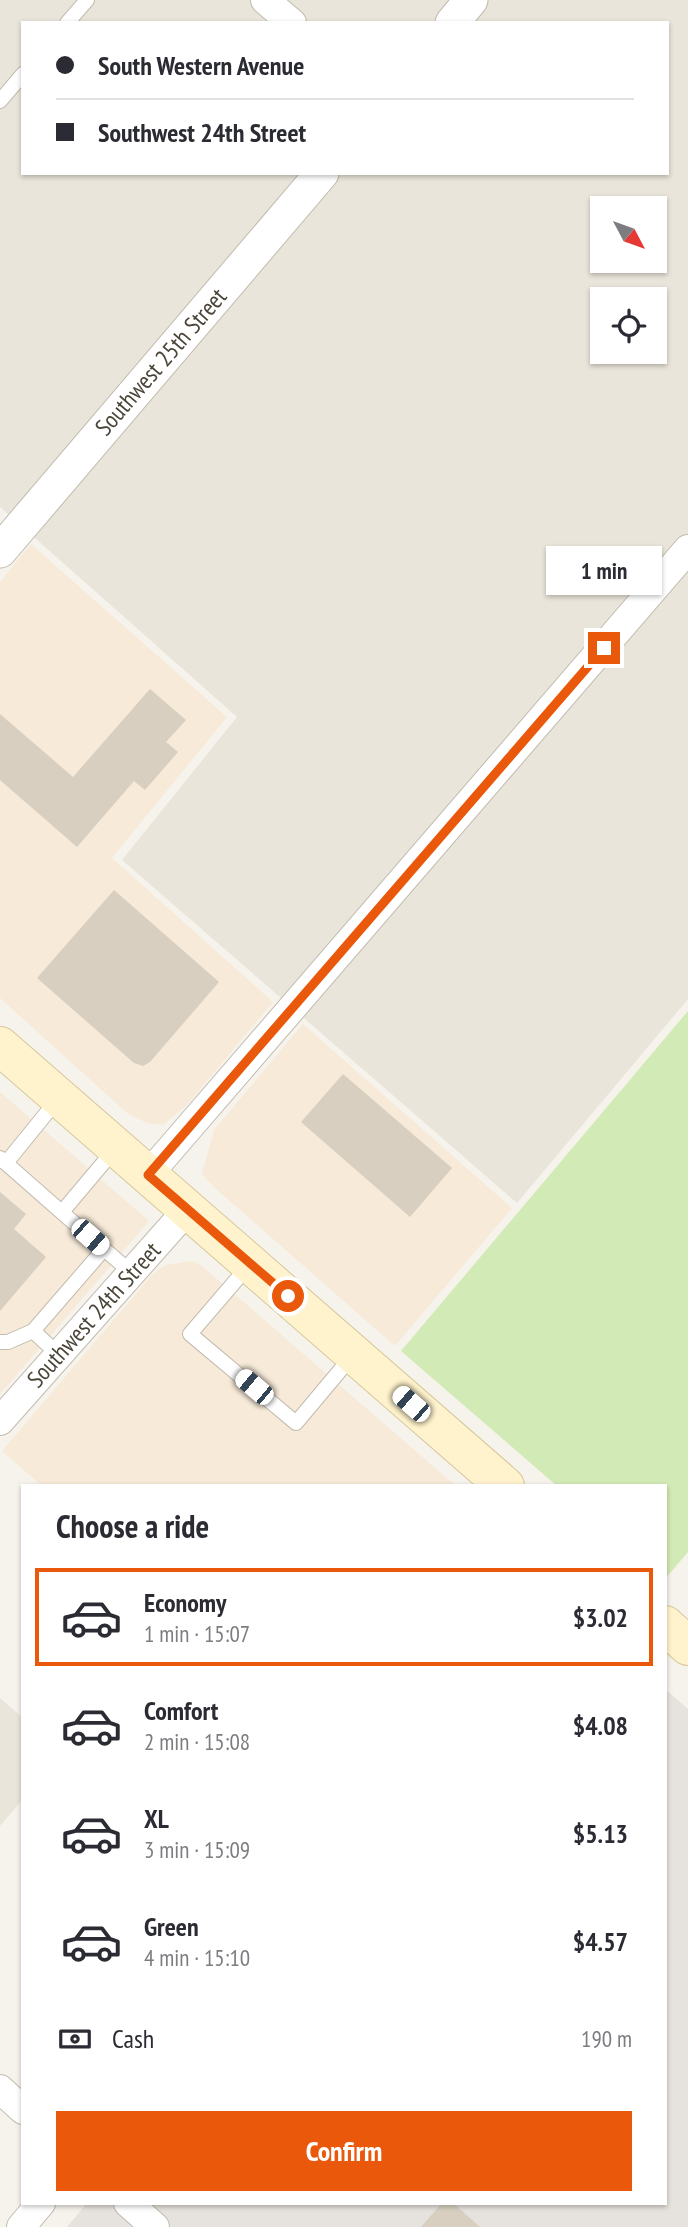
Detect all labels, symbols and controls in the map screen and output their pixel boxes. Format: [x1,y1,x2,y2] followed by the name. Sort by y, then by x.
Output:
[98,49,304,82] text: South Western Avenue
[98,116,306,149] text: Southwest 24th Street
[590,196,667,273] north arrow
[590,196,667,364] map controls
[88,281,233,442] street label: Southwest 25th Street
[590,287,667,364] button: locate
[546,546,662,596] callout: 1 min
[581,556,627,585] text: 1 min
[588,632,620,664] route end
[68,1215,113,1259] car
[20,1235,167,1394] street label: Southwest 24th Street
[272,1280,304,1312] route start
[232,1365,277,1409] car
[389,1382,434,1426] car
[56,1505,209,1547] text: Choose a ride
[60,1586,123,1649] icon: car
[144,1586,226,1619] text: Economy
[573,1601,628,1634] text: $3.02
[144,1619,250,1648] text: 1 min · 15:07
[60,1694,123,1757] icon: car
[144,1694,218,1727] text: Comfort
[573,1709,628,1742] text: $4.08
[144,1727,250,1756] text: 2 min · 15:08
[60,1802,123,1865] icon: car
[144,1802,169,1835] text: XL
[573,1817,628,1850] text: $5.13
[144,1835,250,1864] text: 3 min · 15:09
[60,1910,123,1973] icon: car
[144,1910,199,1943] text: Green
[573,1925,628,1958] text: $4.57
[144,1943,250,1972] text: 4 min · 15:10
[56,2020,94,2058] icon: cash
[112,2022,154,2055] text: Cash
[581,2024,632,2053] text: 190 m
[56,2111,632,2191] button: Confirm

